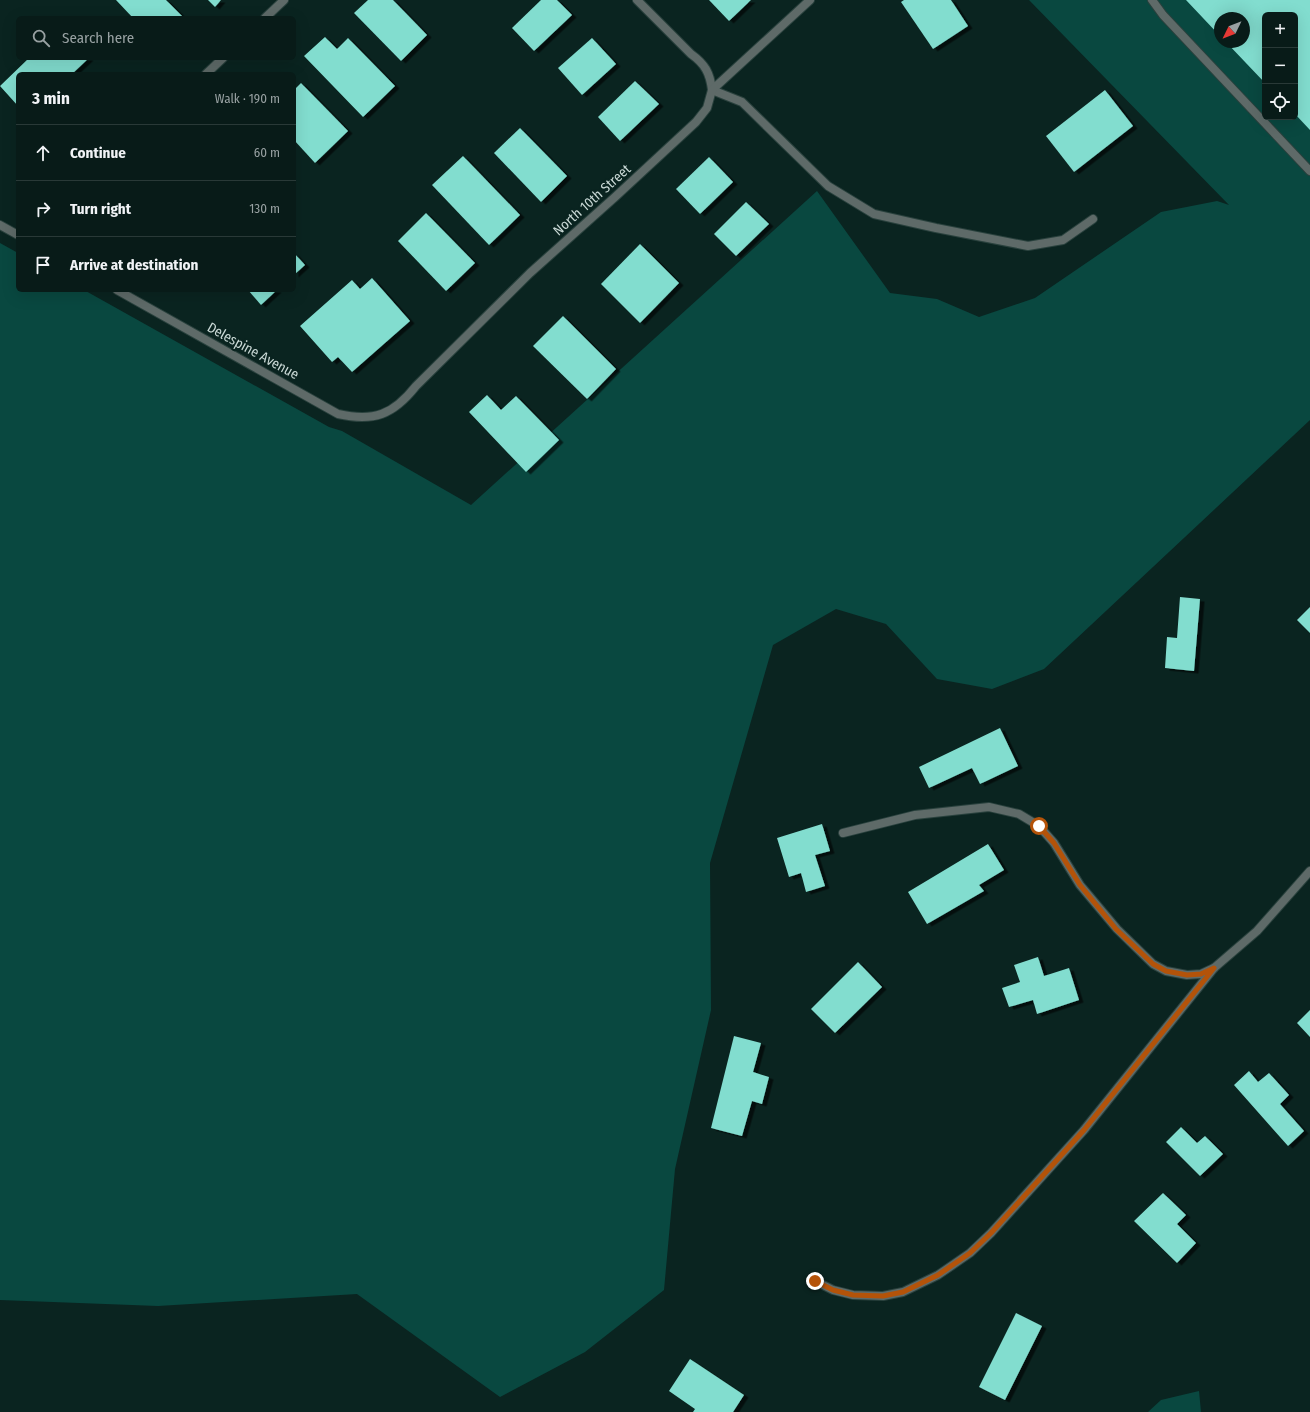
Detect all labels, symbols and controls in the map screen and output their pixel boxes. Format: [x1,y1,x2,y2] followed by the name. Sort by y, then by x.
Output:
[1214,12,1250,48] north arrow
[1262,12,1298,120] map controls
[1262,12,1298,48] button: +
[16,16,296,60] search box
[30,27,52,49] icon: search
[62,29,134,47] text: Search here
[1262,48,1298,84] button: −
[1262,84,1298,120] button: locate
[32,88,70,109] text: 3 min
[215,91,280,106] text: Walk · 190 m
[32,142,54,164] icon: ahead
[70,144,126,162] text: Continue
[254,145,280,160] text: 60 m
[550,160,635,239] street label: North 10th Street
[32,198,54,220] icon: right
[70,200,131,218] text: Turn right
[249,201,280,216] text: 130 m
[32,254,54,276] icon: arrive
[70,256,198,274] text: Arrive at destination
[204,319,302,383] street label: Delespine Avenue
[1030,817,1048,835] route start
[806,1272,824,1290] route end

